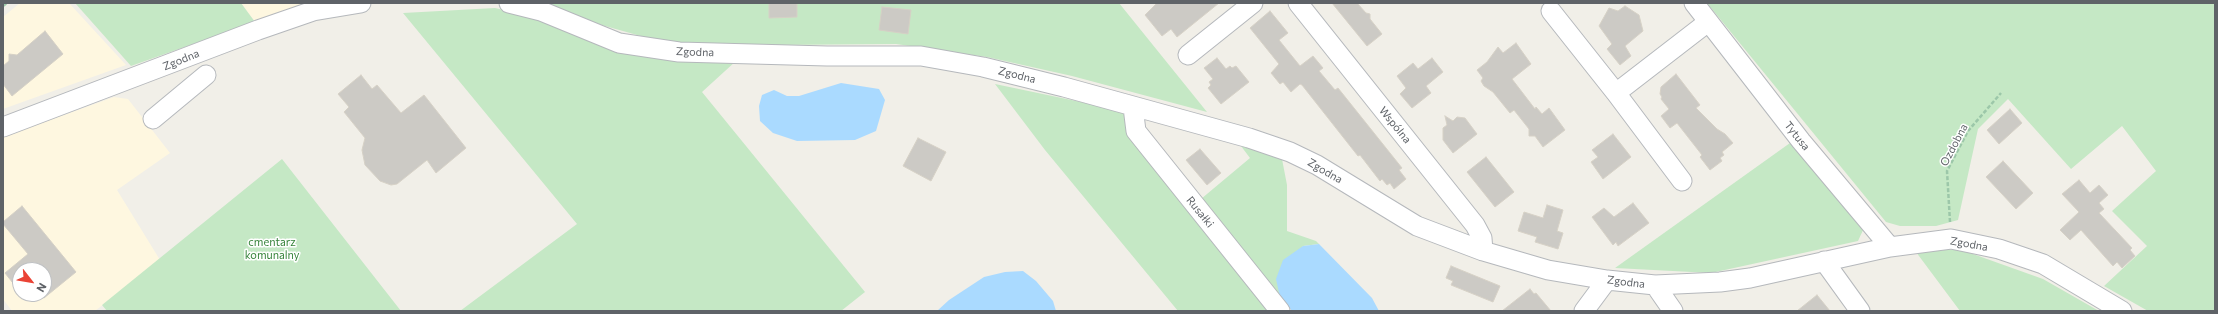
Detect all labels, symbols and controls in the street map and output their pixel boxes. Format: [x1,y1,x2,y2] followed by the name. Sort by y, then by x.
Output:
[676,45,714,59] street label: Zgodna
[161,47,201,73] street label: Zgodna
[997,64,1037,86] street label: Zgodna
[1376,104,1414,146] street label: Wspólna
[1781,119,1813,153] street label: Tytusa
[1937,122,1971,168] street label: Ozdobna
[1305,156,1345,186] street label: Zgodna
[1183,194,1217,230] street label: Rusałki
[1949,234,1989,254] street label: Zgodna
[245,235,299,261] park label: cmentarz komunalny
[12,262,52,302] north arrow
[1606,273,1646,291] street label: Zgodna
[34,281,50,295] text: N

